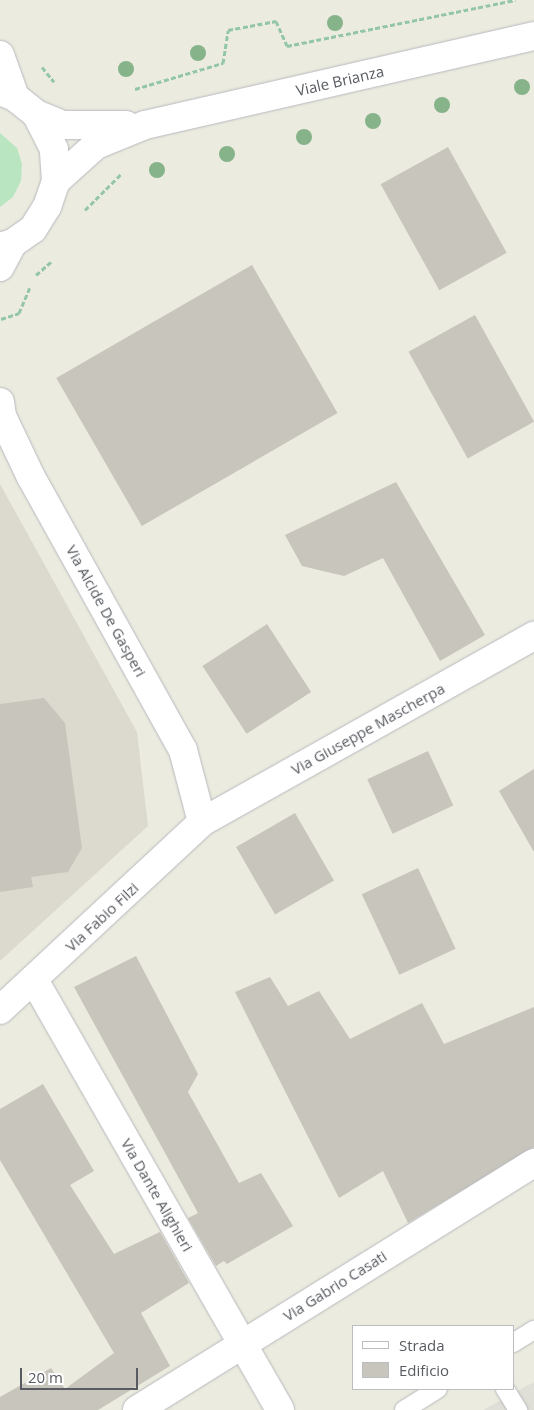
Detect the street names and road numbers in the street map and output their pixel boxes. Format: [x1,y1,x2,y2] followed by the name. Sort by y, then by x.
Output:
[294,62,386,100] street label: Viale Brianza
[62,542,150,680] street label: Via Alcide De Gasperi
[288,679,448,779] street label: Via Giuseppe Mascherpa
[62,879,142,955] street label: Via Fabio Filzi
[117,1135,197,1255] street label: Via Dante Alighieri
[280,1247,390,1325] street label: Via Gabrio Casati

